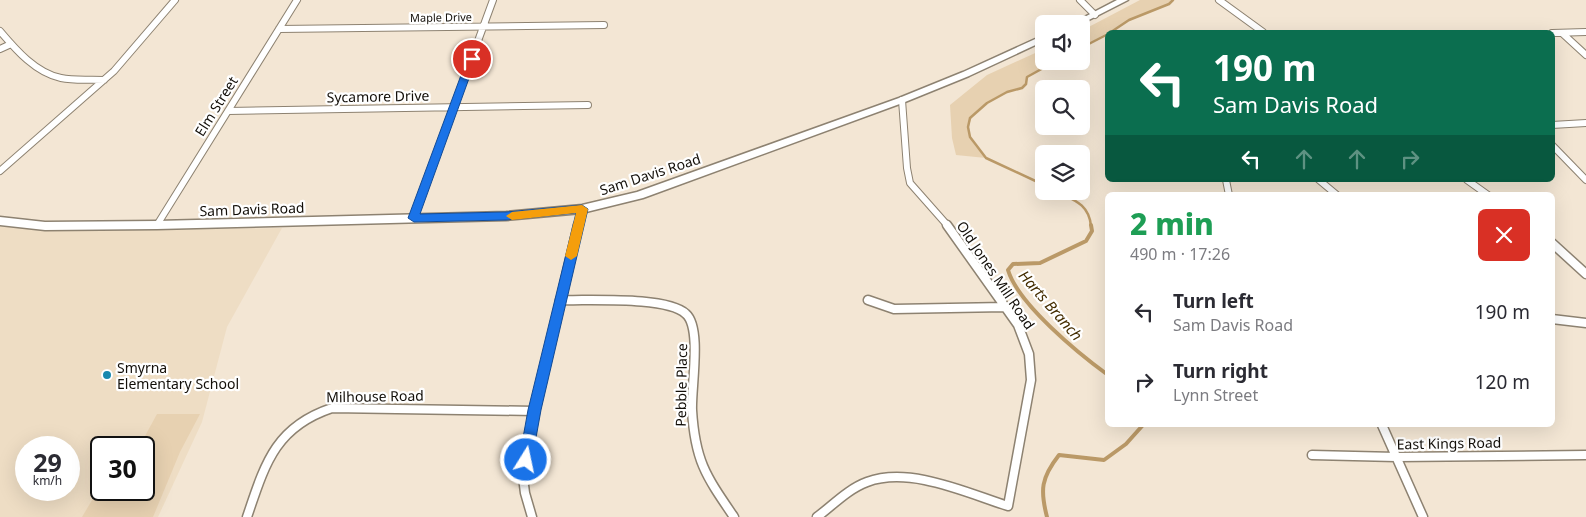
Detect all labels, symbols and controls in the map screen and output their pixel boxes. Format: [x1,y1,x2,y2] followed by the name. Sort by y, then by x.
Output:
[410,9,472,25] street label: Maple Drive
[1035,15,1090,200] map controls
[1035,15,1090,70] button: sound
[451,38,493,80] pin
[1213,44,1316,91] text: 190 m
[458,45,486,73] icon: arrive
[1130,50,1195,115] icon: left
[190,72,242,140] street label: Elm Street
[1035,80,1090,135] button: search
[327,86,430,106] street label: Sycamore Drive
[1213,89,1378,119] text: Sam Davis Road
[1035,145,1090,200] button: layers
[1237,145,1265,173] icon: left
[1290,145,1318,173] icon: ahead
[1343,145,1371,173] icon: ahead
[1396,145,1424,173] icon: right
[597,149,703,199] street label: Sam Davis Road
[199,198,305,220] street label: Sam Davis Road
[1130,203,1214,244] text: 2 min
[1478,209,1530,261] button: close
[953,217,1039,333] street label: Old Jones Mill Road
[1130,243,1230,265] text: 490 m · 17:26
[1015,265,1087,345] water label: Harts Branch
[1173,288,1254,314] text: Turn left
[1130,298,1158,326] icon: left
[1475,299,1530,325] text: 190 m
[1173,314,1293,336] text: Sam Davis Road
[671,343,691,427] street label: Pebble Place
[117,358,239,393] place label: Smyrna Elementary School
[1173,358,1268,384] text: Turn right
[1130,368,1158,396] icon: right
[101,369,113,381] marker: Smyrna Elementary School
[1475,369,1530,395] text: 120 m
[1173,384,1258,406] text: Lynn Street
[326,386,424,406] street label: Milhouse Road
[499,433,551,485] position arrow
[1397,433,1501,453] street label: East Kings Road
[90,436,155,501] speed limit sign: 30
[33,445,62,479] text: 29
[33,472,62,489] text: km/h

